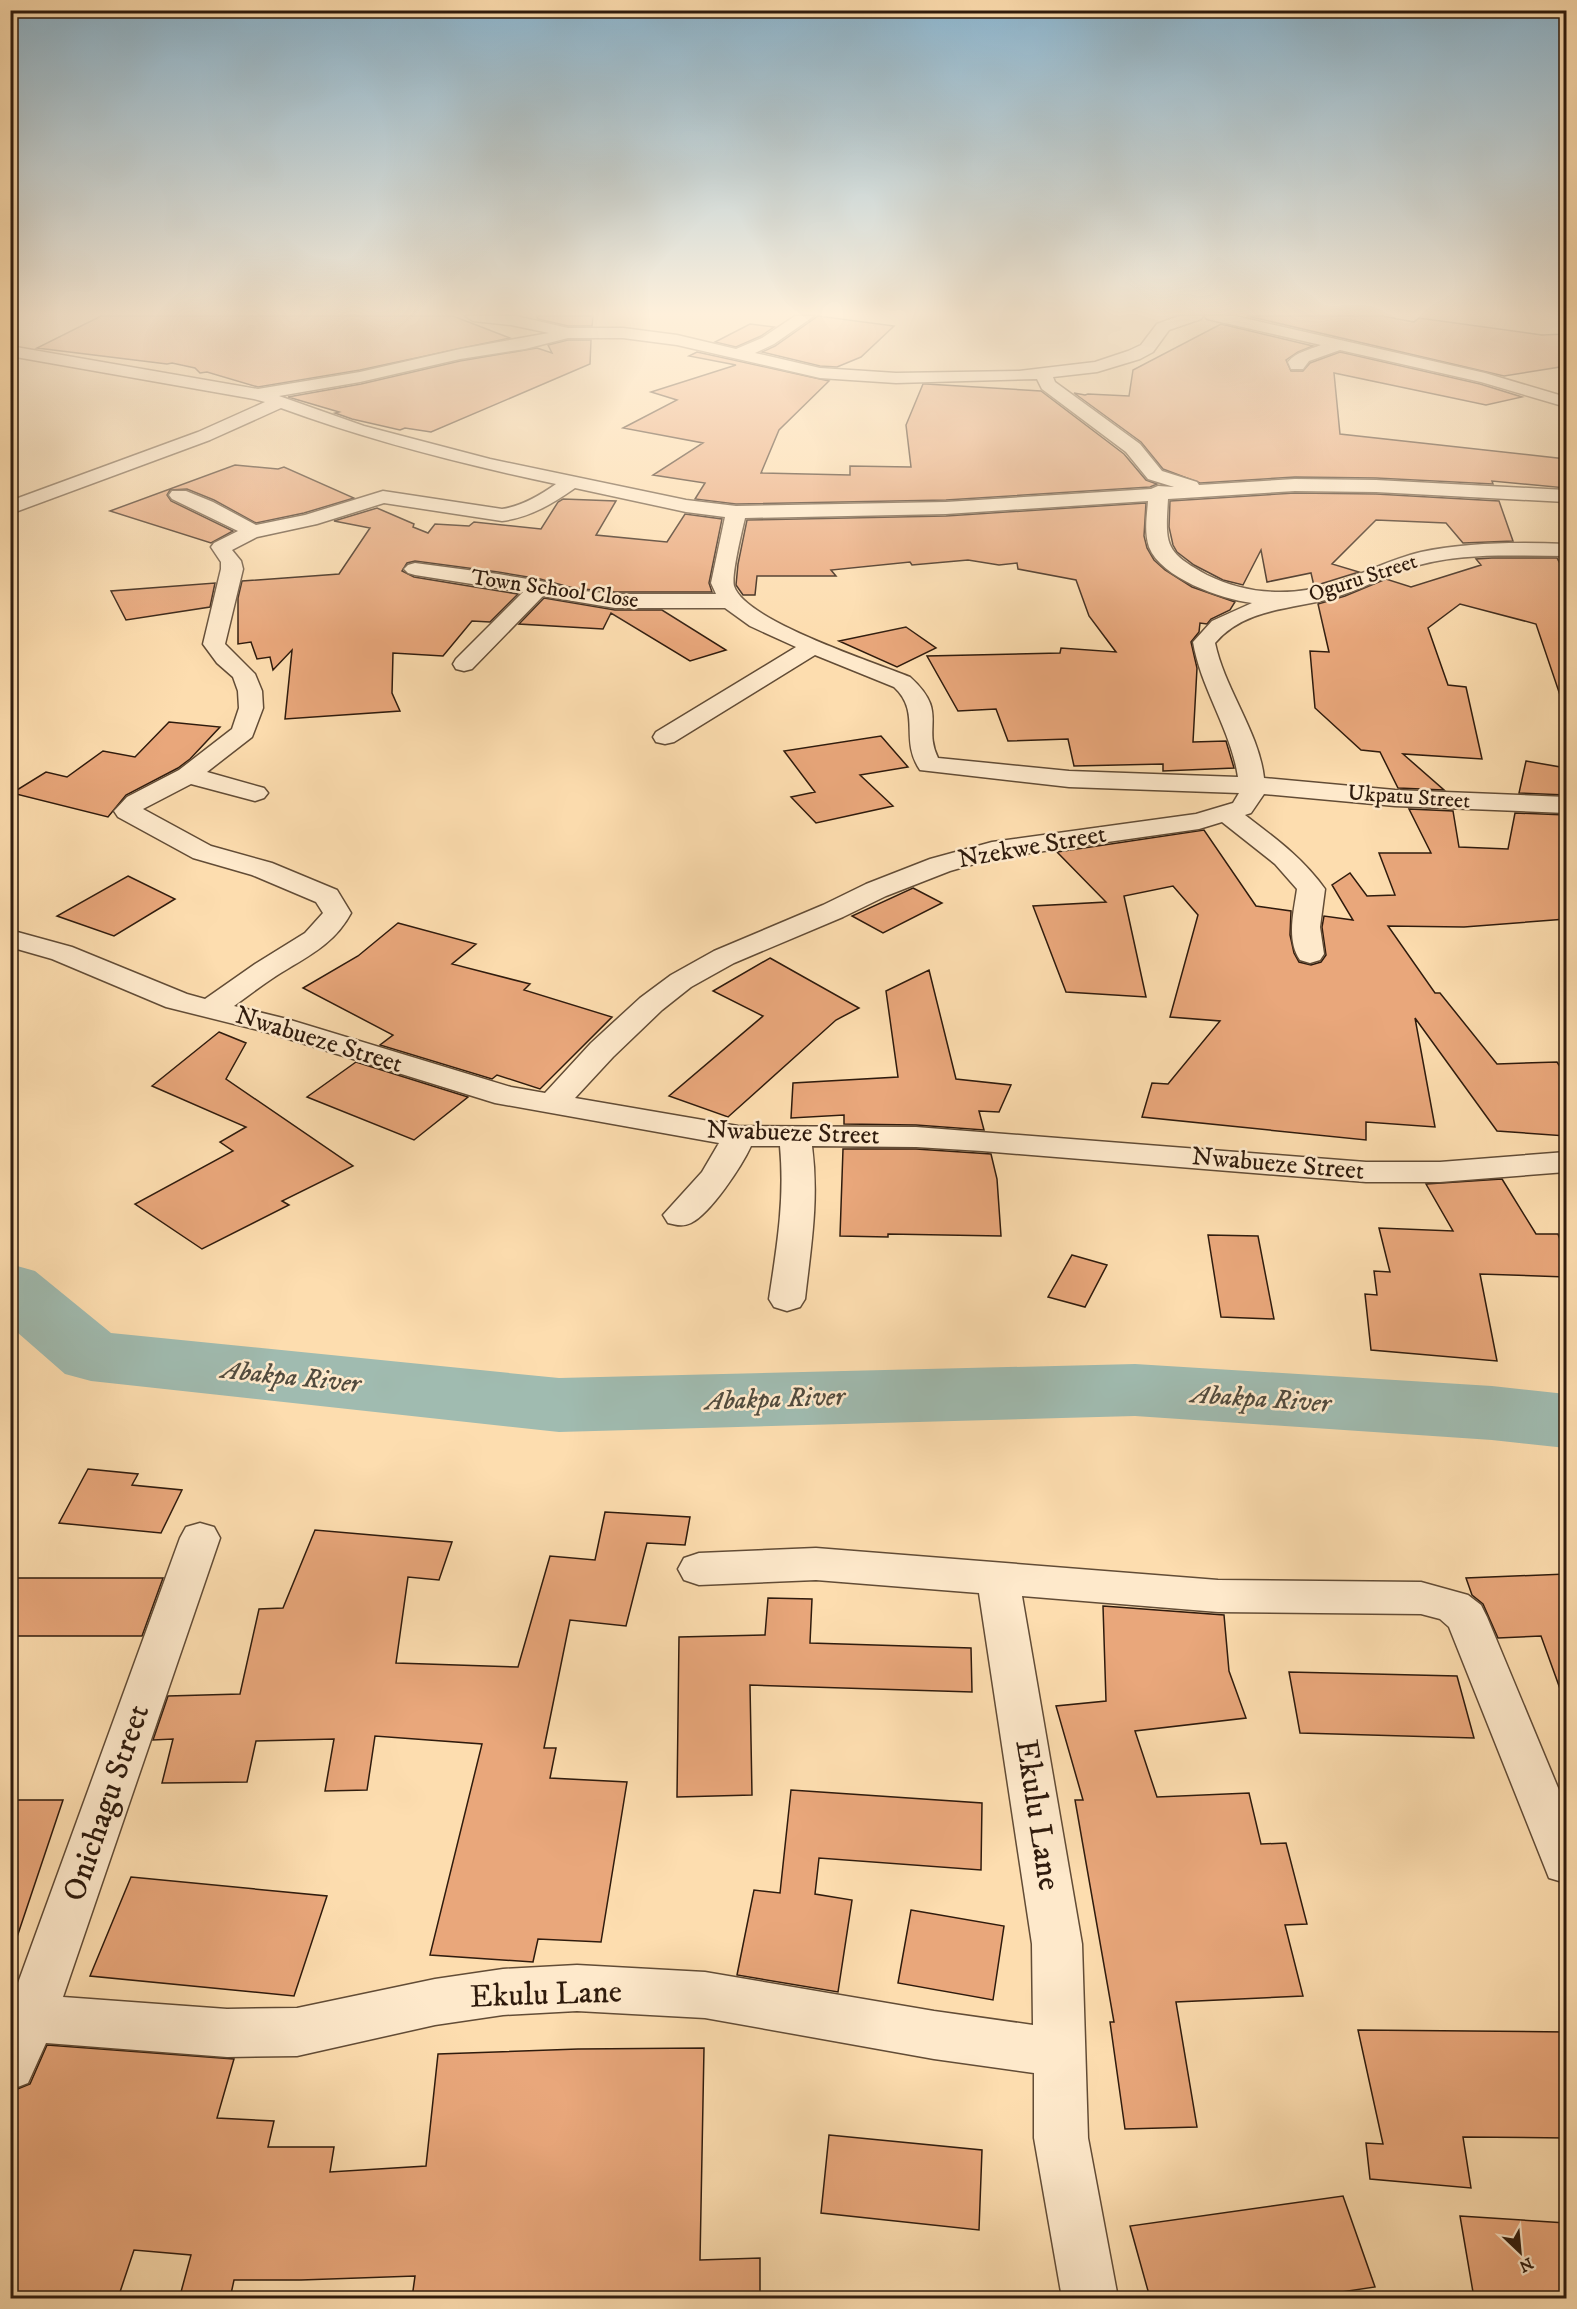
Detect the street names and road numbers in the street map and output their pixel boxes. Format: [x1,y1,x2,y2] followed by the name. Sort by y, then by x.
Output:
[1305,548,1421,608] street label: Oguru Street
[470,564,640,614] street label: Town School Close
[1347,779,1471,815] street label: Ukpatu Street
[955,818,1109,876] street label: Nzekwe Street
[231,999,407,1081] street label: Nwabueze Street
[706,1113,880,1153] street label: Nwabueze Street
[1190,1140,1366,1188] street label: Nwabueze Street
[55,1699,159,1907] street label: Onichagu Street
[1005,1737,1069,1893] street label: Ekulu Lane
[469,1972,623,2018] street label: Ekulu Lane

